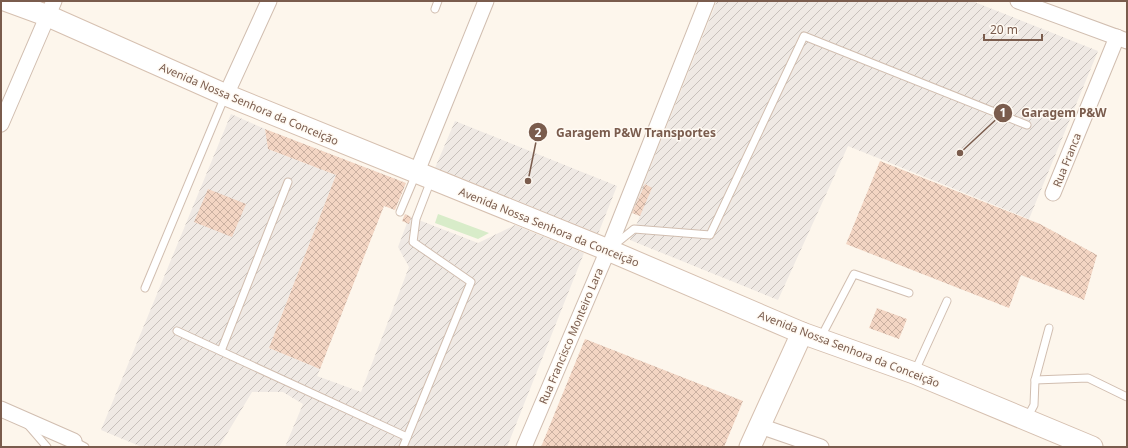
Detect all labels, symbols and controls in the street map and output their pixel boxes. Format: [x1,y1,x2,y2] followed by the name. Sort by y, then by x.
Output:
[984,16,1042,42] scale bar
[990,21,1018,38] text: 20 m
[157,59,341,148] street label: Avenida Nossa Senhora da Conceição
[993,101,1114,125] callout: Garagem P&W
[1000,104,1006,121] text: 1
[1021,104,1107,121] text: Garagem P&W
[528,120,724,144] callout: Garagem P&W Transportes
[535,124,542,141] text: 2
[556,124,716,141] text: Garagem P&W Transportes
[1049,131,1084,189] street label: Rua Franca
[457,183,642,270] street label: Avenida Nossa Senhora da Conceição
[535,265,606,406] street label: Rua Francisco Monteiro Lara
[756,307,942,390] street label: Avenida Nossa Senhora da Conceição

